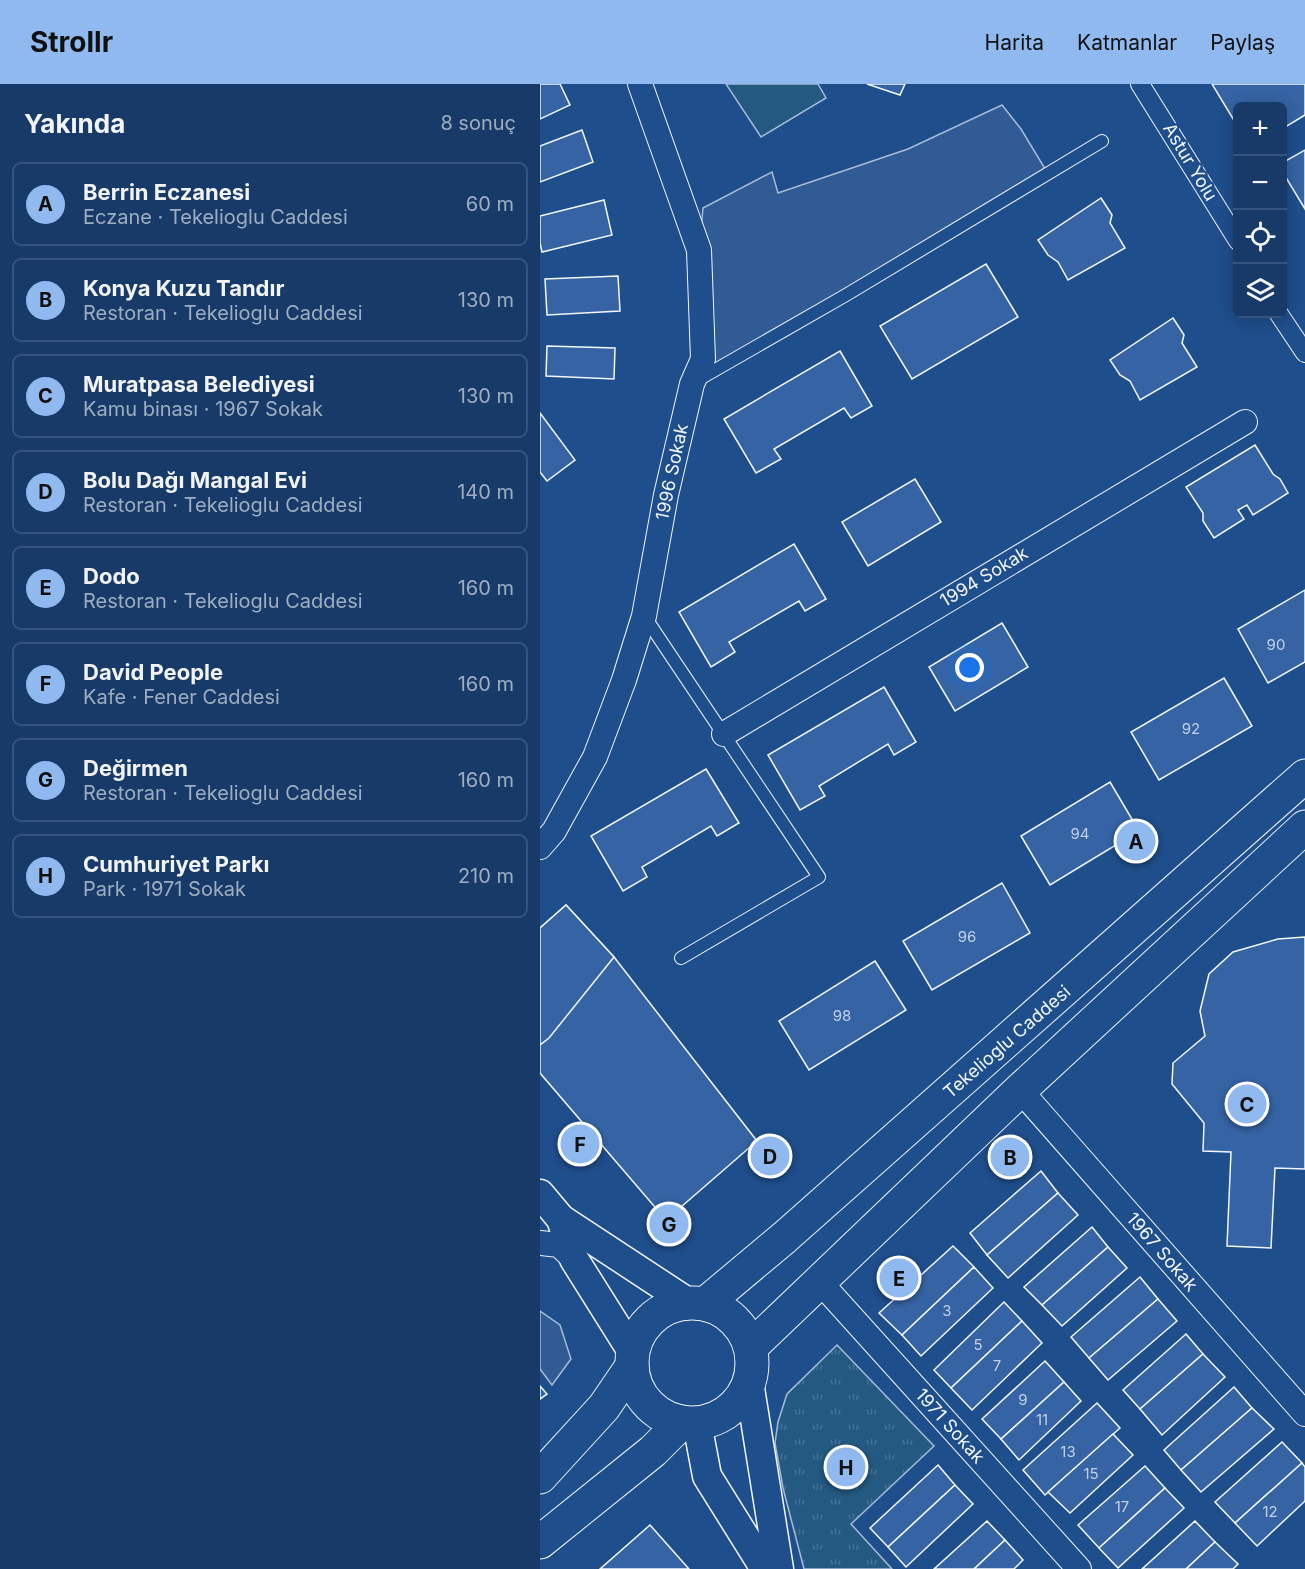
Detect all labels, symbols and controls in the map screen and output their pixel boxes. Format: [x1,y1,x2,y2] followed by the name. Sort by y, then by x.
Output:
[30,25,113,59] text: Strollr
[985,30,1044,55] text: Harita
[1077,30,1177,55] text: Katmanlar
[1210,30,1275,55] text: Paylaş
[1233,102,1287,318] map controls
[1233,102,1287,156] button: +
[24,108,125,139] text: Yakında
[440,111,516,135] text: 8 sonuç
[1159,119,1222,204] street label: Astur Yolu
[1233,156,1287,210] button: −
[83,179,250,205] text: Berrin Eczanesi
[38,192,53,216] text: A
[466,192,514,216] text: 60 m
[83,205,348,229] text: Eczane · Tekelioglu Caddesi
[1233,210,1287,264] button: locate
[1233,264,1287,318] button: layers
[83,275,284,301] text: Konya Kuzu Tandır
[39,288,52,312] text: B
[458,288,514,312] text: 130 m
[83,301,363,325] text: Restoran · Tekelioglu Caddesi
[83,371,315,397] text: Muratpasa Belediyesi
[38,384,53,408] text: C
[458,384,514,408] text: 130 m
[83,397,323,421] text: Kamu binası · 1967 Sokak
[651,422,692,522] street label: 1996 Sokak
[83,467,307,493] text: Bolu Dağı Mangal Evi
[38,480,53,504] text: D
[457,480,514,504] text: 140 m
[83,493,363,517] text: Restoran · Tekelioglu Caddesi
[936,542,1031,611] street label: 1994 Sokak
[83,563,140,589] text: Dodo
[39,576,52,600] text: E
[458,576,514,600] text: 160 m
[83,589,363,613] text: Restoran · Tekelioglu Caddesi
[1267,635,1285,654] house number: 90
[955,653,984,682] your location
[83,659,223,685] text: David People
[40,672,51,696] text: F
[458,672,514,696] text: 160 m
[83,685,280,709] text: Kafe · Fener Caddesi
[1182,719,1200,738] house number: 92
[83,755,188,781] text: Değirmen
[38,768,53,792] text: G
[458,768,514,792] text: 160 m
[83,781,363,805] text: Restoran · Tekelioglu Caddesi
[1116,818,1156,864] pin: A
[1071,824,1090,843] house number: 94
[83,851,270,877] text: Cumhuriyet Parkı
[38,864,53,888] text: H
[458,864,514,888] text: 210 m
[83,877,246,901] text: Park · 1971 Sokak
[958,927,976,946] house number: 96
[939,981,1074,1102] street label: Tekelioglu Caddesi
[833,1006,851,1025] house number: 98
[1228,1082,1266,1126] pin: C
[560,1122,600,1166] pin: F
[750,1134,790,1178] pin: D
[990,1134,1030,1180] pin: B
[650,1202,688,1246] pin: G
[1123,1208,1202,1295] street label: 1967 Sokak
[880,1256,918,1300] pin: E
[942,1301,952,1320] house number: 3
[973,1335,983,1354] house number: 5
[993,1356,1001,1375] house number: 7
[911,1384,989,1467] street label: 1971 Sokak
[1018,1390,1028,1409] house number: 9
[1036,1410,1048,1429] house number: 11
[1060,1442,1076,1461] house number: 13
[826,1444,866,1490] pin: H
[1083,1464,1099,1483] house number: 15
[1115,1497,1129,1516] house number: 17
[1262,1502,1278,1521] house number: 12

